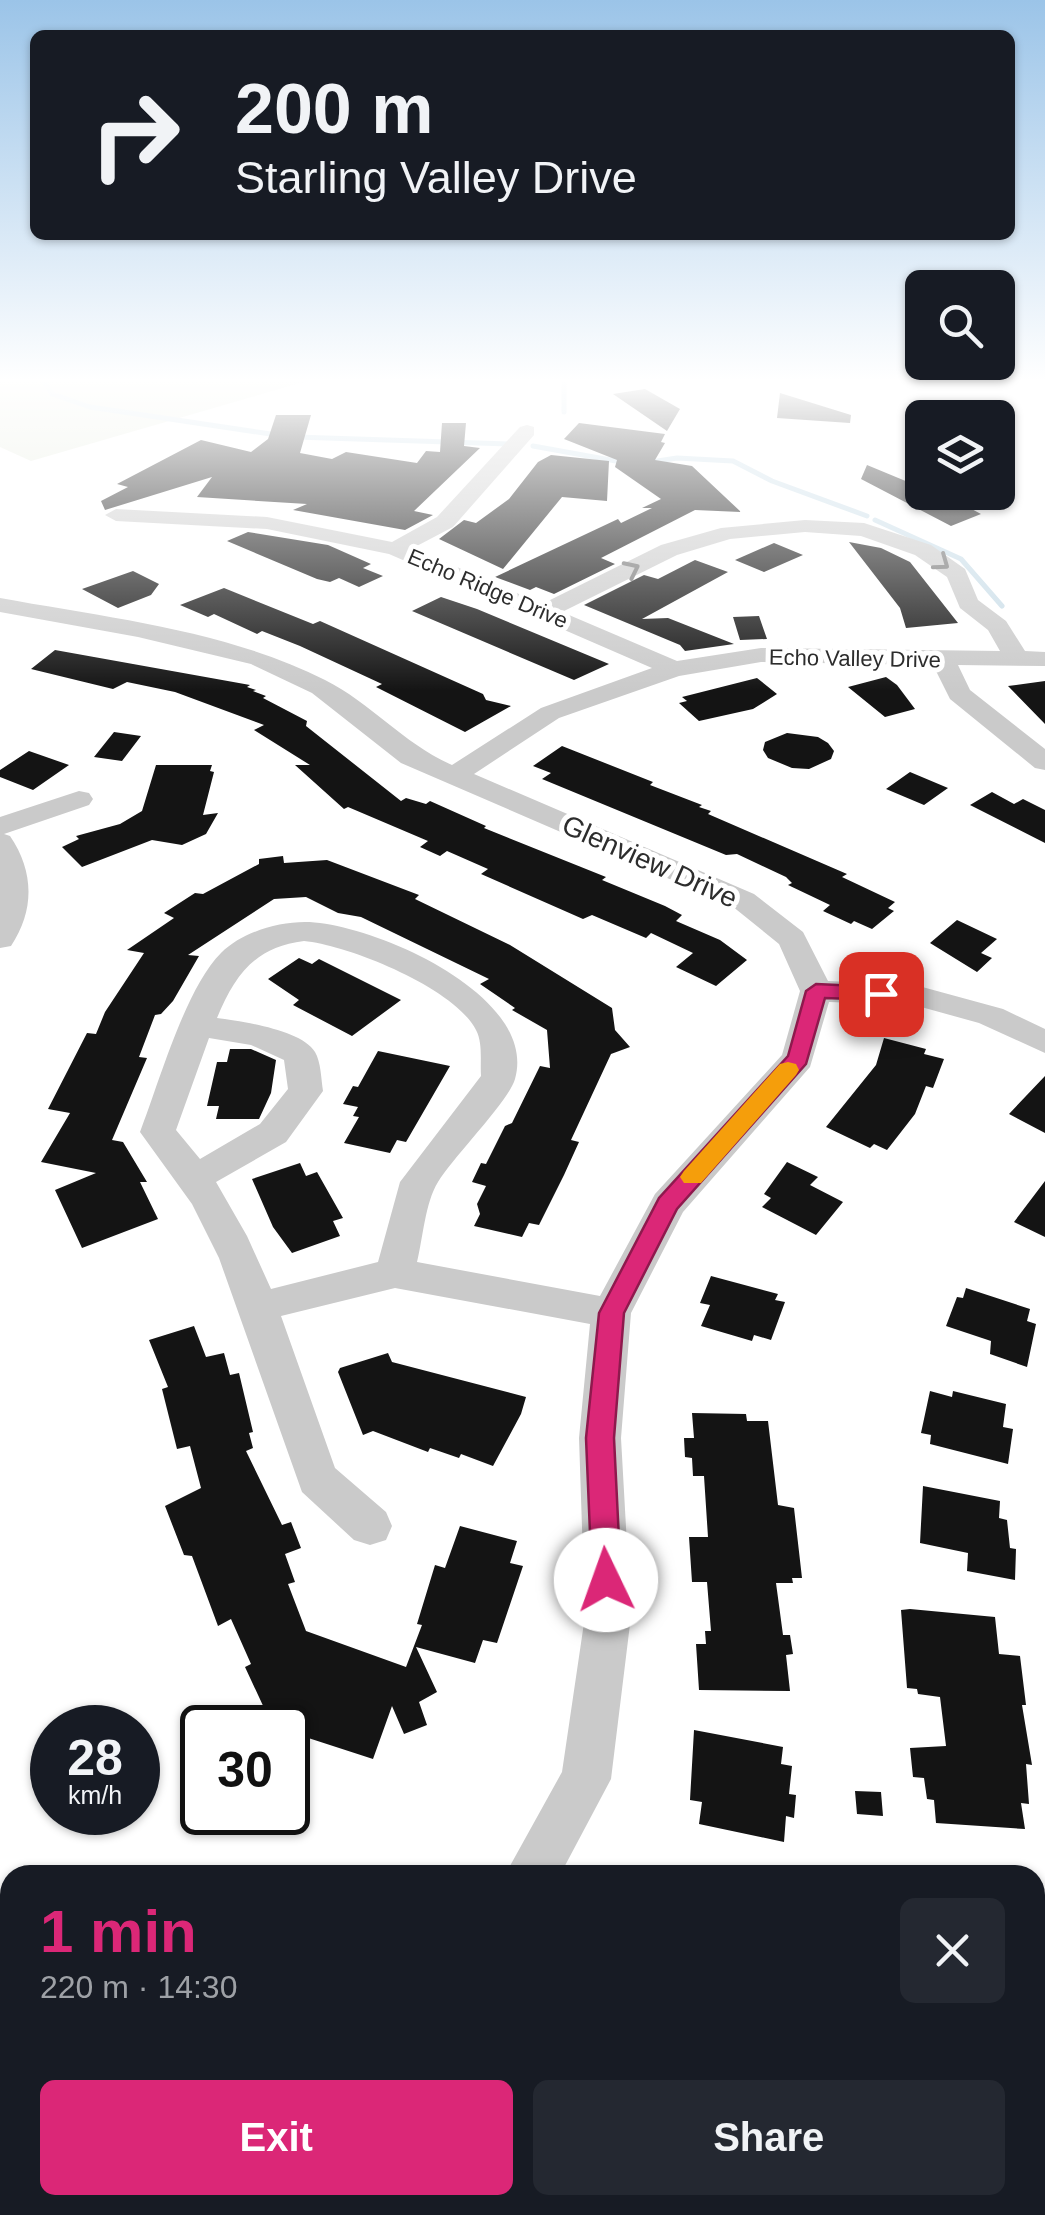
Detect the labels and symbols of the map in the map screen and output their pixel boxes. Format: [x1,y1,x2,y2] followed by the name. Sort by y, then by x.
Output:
[404,544,571,633] street label: Echo Ridge Drive
[931,552,949,569] one-way arrow
[621,561,639,581] one-way arrow
[769,645,941,672] street label: Echo Valley Drive
[557,809,742,914] street label: Glenview Drive
[839,952,924,1037] pin
[554,1528,658,1632] position arrow
[180,1705,310,1835] speed limit sign: 30

